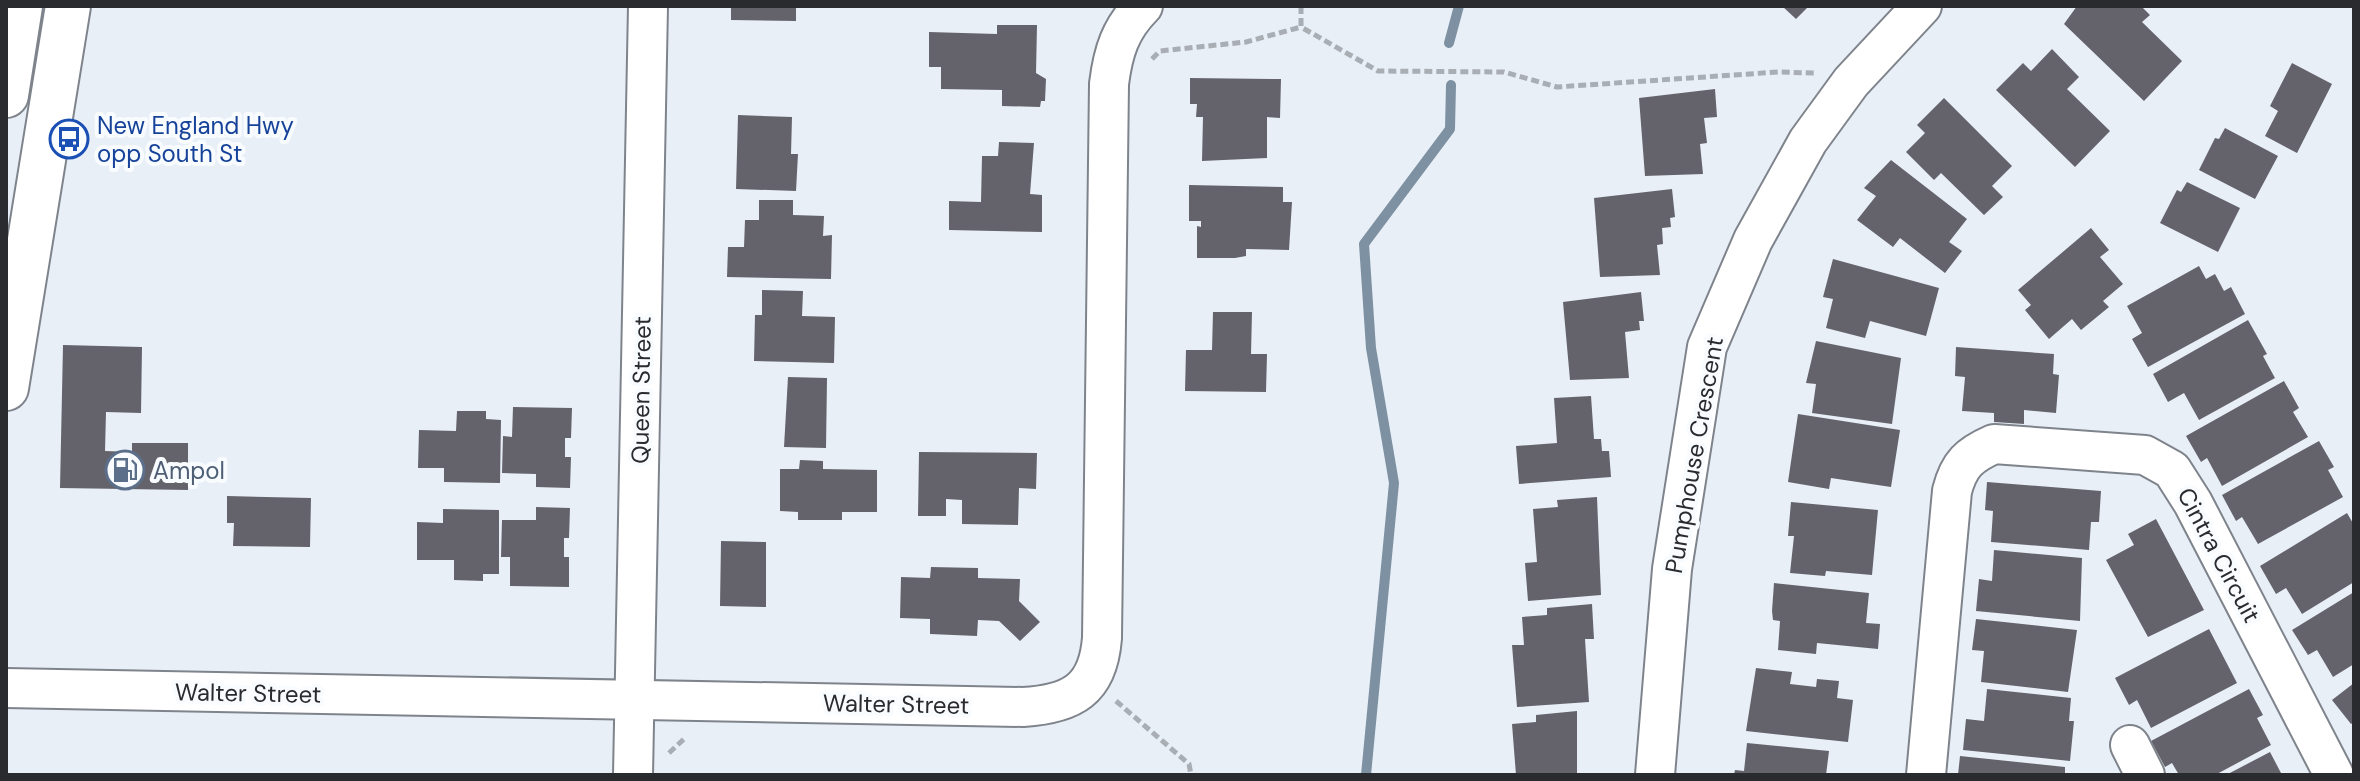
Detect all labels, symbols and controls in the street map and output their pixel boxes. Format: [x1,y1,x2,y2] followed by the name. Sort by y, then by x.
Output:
[97,110,294,169] place label: New England Hwy opp South St
[48,118,90,160] bus stop icon: New England Hwy opp South St
[624,316,658,464] street label: Queen Street
[1658,334,1730,576] street label: Pumphouse Crescent
[104,449,146,491] fuel station icon: Ampol
[153,455,225,486] place label: Ampol
[2170,482,2268,628] street label: Cintra Circuit
[175,676,321,710] street label: Walter Street
[823,687,969,721] street label: Walter Street

